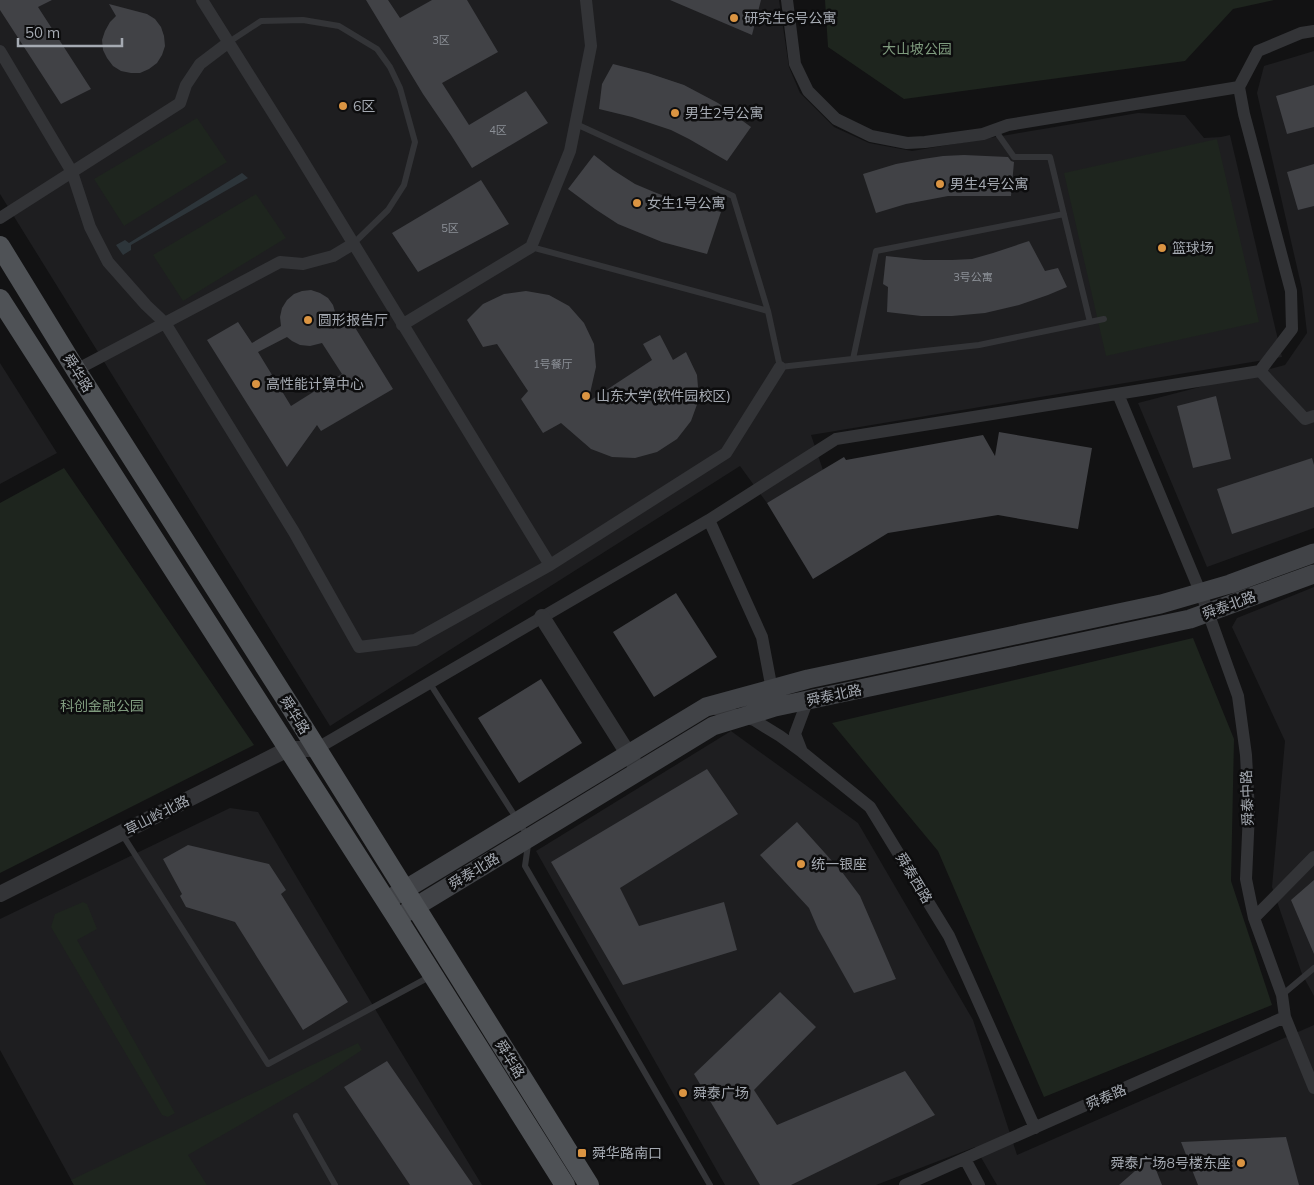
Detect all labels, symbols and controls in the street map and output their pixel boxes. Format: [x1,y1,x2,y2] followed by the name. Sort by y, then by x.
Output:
[744,9,836,27] place label: 研究生6号公寓
[728,12,740,24] marker: 研究生6号公寓
[18,15,121,47] scale bar
[25,23,60,42] text: 50 m
[432,33,450,47] house number: 3区
[882,40,952,58] park label: 大山坡公园
[353,97,375,115] place label: 6区
[337,100,349,112] marker: 6区
[685,104,763,122] place label: 男生2号公寓
[669,107,681,119] marker: 男生2号公寓
[489,123,507,137] house number: 4区
[950,175,1028,193] place label: 男生4号公寓
[934,178,946,190] marker: 男生4号公寓
[647,194,725,212] place label: 女生1号公寓
[631,197,643,209] marker: 女生1号公寓
[441,221,459,235] house number: 5区
[1172,239,1214,257] place label: 篮球场
[1156,242,1168,254] marker: 篮球场
[953,270,993,284] house number: 3号公寓
[318,311,388,329] place label: 圆形报告厅
[302,314,314,326] marker: 圆形报告厅
[59,350,97,396] street label: 舜华路
[533,357,573,371] house number: 1号餐厅
[266,375,364,393] place label: 高性能计算中心
[250,378,262,390] marker: 高性能计算中心
[596,387,731,405] place label: 山东大学(软件园校区)
[580,390,592,402] marker: 山东大学(软件园校区)
[1200,587,1258,623] street label: 舜泰北路
[805,680,863,710] street label: 舜泰北路
[276,692,314,738] street label: 舜华路
[60,697,144,715] park label: 科创金融公园
[1237,770,1257,826] street label: 舜泰中路
[122,791,192,839] street label: 草山岭北路
[445,849,503,893] street label: 舜泰北路
[892,849,936,907] street label: 舜泰西路
[811,855,867,873] place label: 统一银座
[795,858,807,870] marker: 统一银座
[491,1036,529,1082] street label: 舜华路
[1083,1080,1129,1114] street label: 舜泰路
[693,1084,749,1102] place label: 舜泰广场
[677,1087,689,1099] marker: 舜泰广场
[592,1144,662,1162] place label: 舜华路南口
[576,1147,588,1159] marker: 舜华路南口
[1111,1154,1231,1172] place label: 舜泰广场8号楼东座
[1235,1157,1247,1169] marker: 舜泰广场8号楼东座

